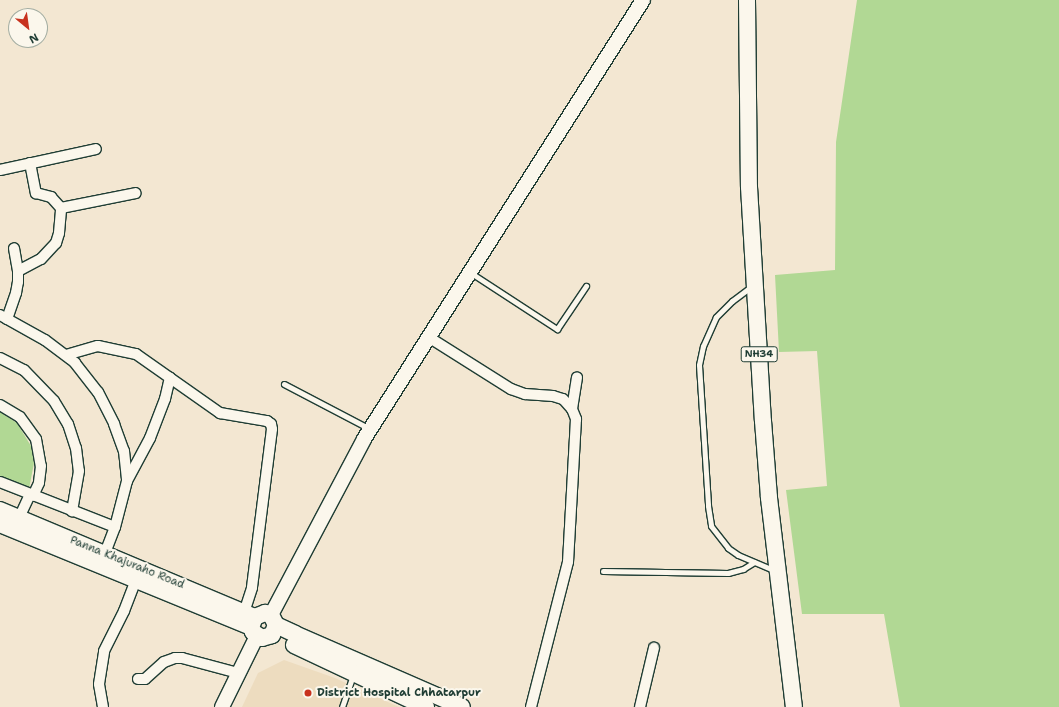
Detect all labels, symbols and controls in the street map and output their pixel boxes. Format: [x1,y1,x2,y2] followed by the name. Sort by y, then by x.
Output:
[8,8,48,48] north arrow
[26,29,41,47] text: N
[740,346,778,362] road number: NH34
[68,534,186,592] street label: Panna Khajuraho Road
[317,686,481,700] place label: District Hospital Chhatarpur
[302,687,314,699] marker: District Hospital Chhatarpur

